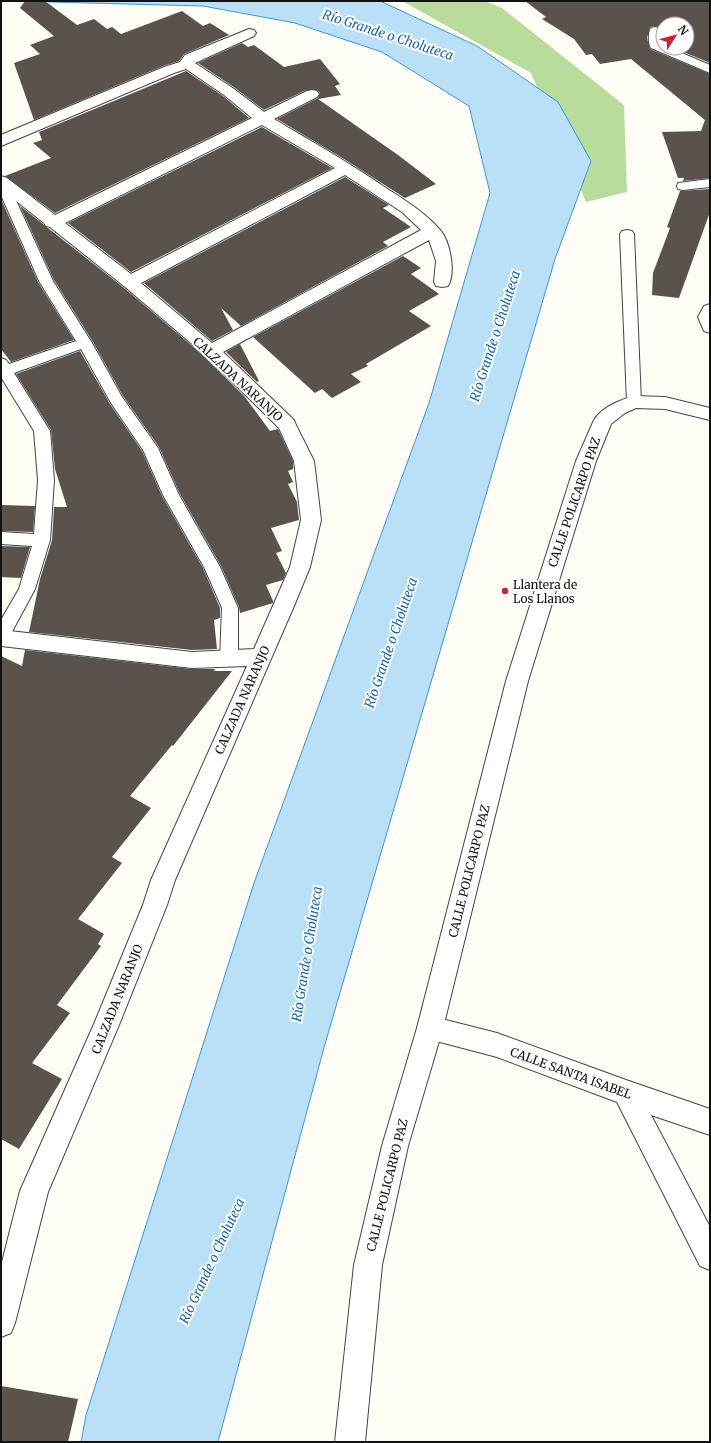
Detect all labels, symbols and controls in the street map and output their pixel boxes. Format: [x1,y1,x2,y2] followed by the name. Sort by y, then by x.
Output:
[320,6,456,64] water label: Río Grande o Choluteca
[655,16,695,56] north arrow
[675,22,691,38] text: N
[466,268,524,404] water label: Río Grande o Choluteca
[190,334,286,425] street label: CALZADA NARANJO
[545,435,603,569] street label: CALLE POLICARPO PAZ
[361,576,421,710] water label: Río Grande o Choluteca
[513,577,577,606] place label: Llantera de Los Llanos
[500,586,510,596] marker: Llantera de Los Llanos
[211,643,273,757] street label: CALZADA NARANJO
[445,803,493,939] street label: CALLE POLICARPO PAZ
[288,885,326,1023] water label: Río Grande o Choluteca
[88,942,146,1056] street label: CALZADA NARANJO
[508,1044,634,1102] street label: CALLE SANTA ISABEL
[363,1117,411,1253] street label: CALLE POLICARPO PAZ
[175,1195,249,1327] water label: Río Grande o Choluteca

